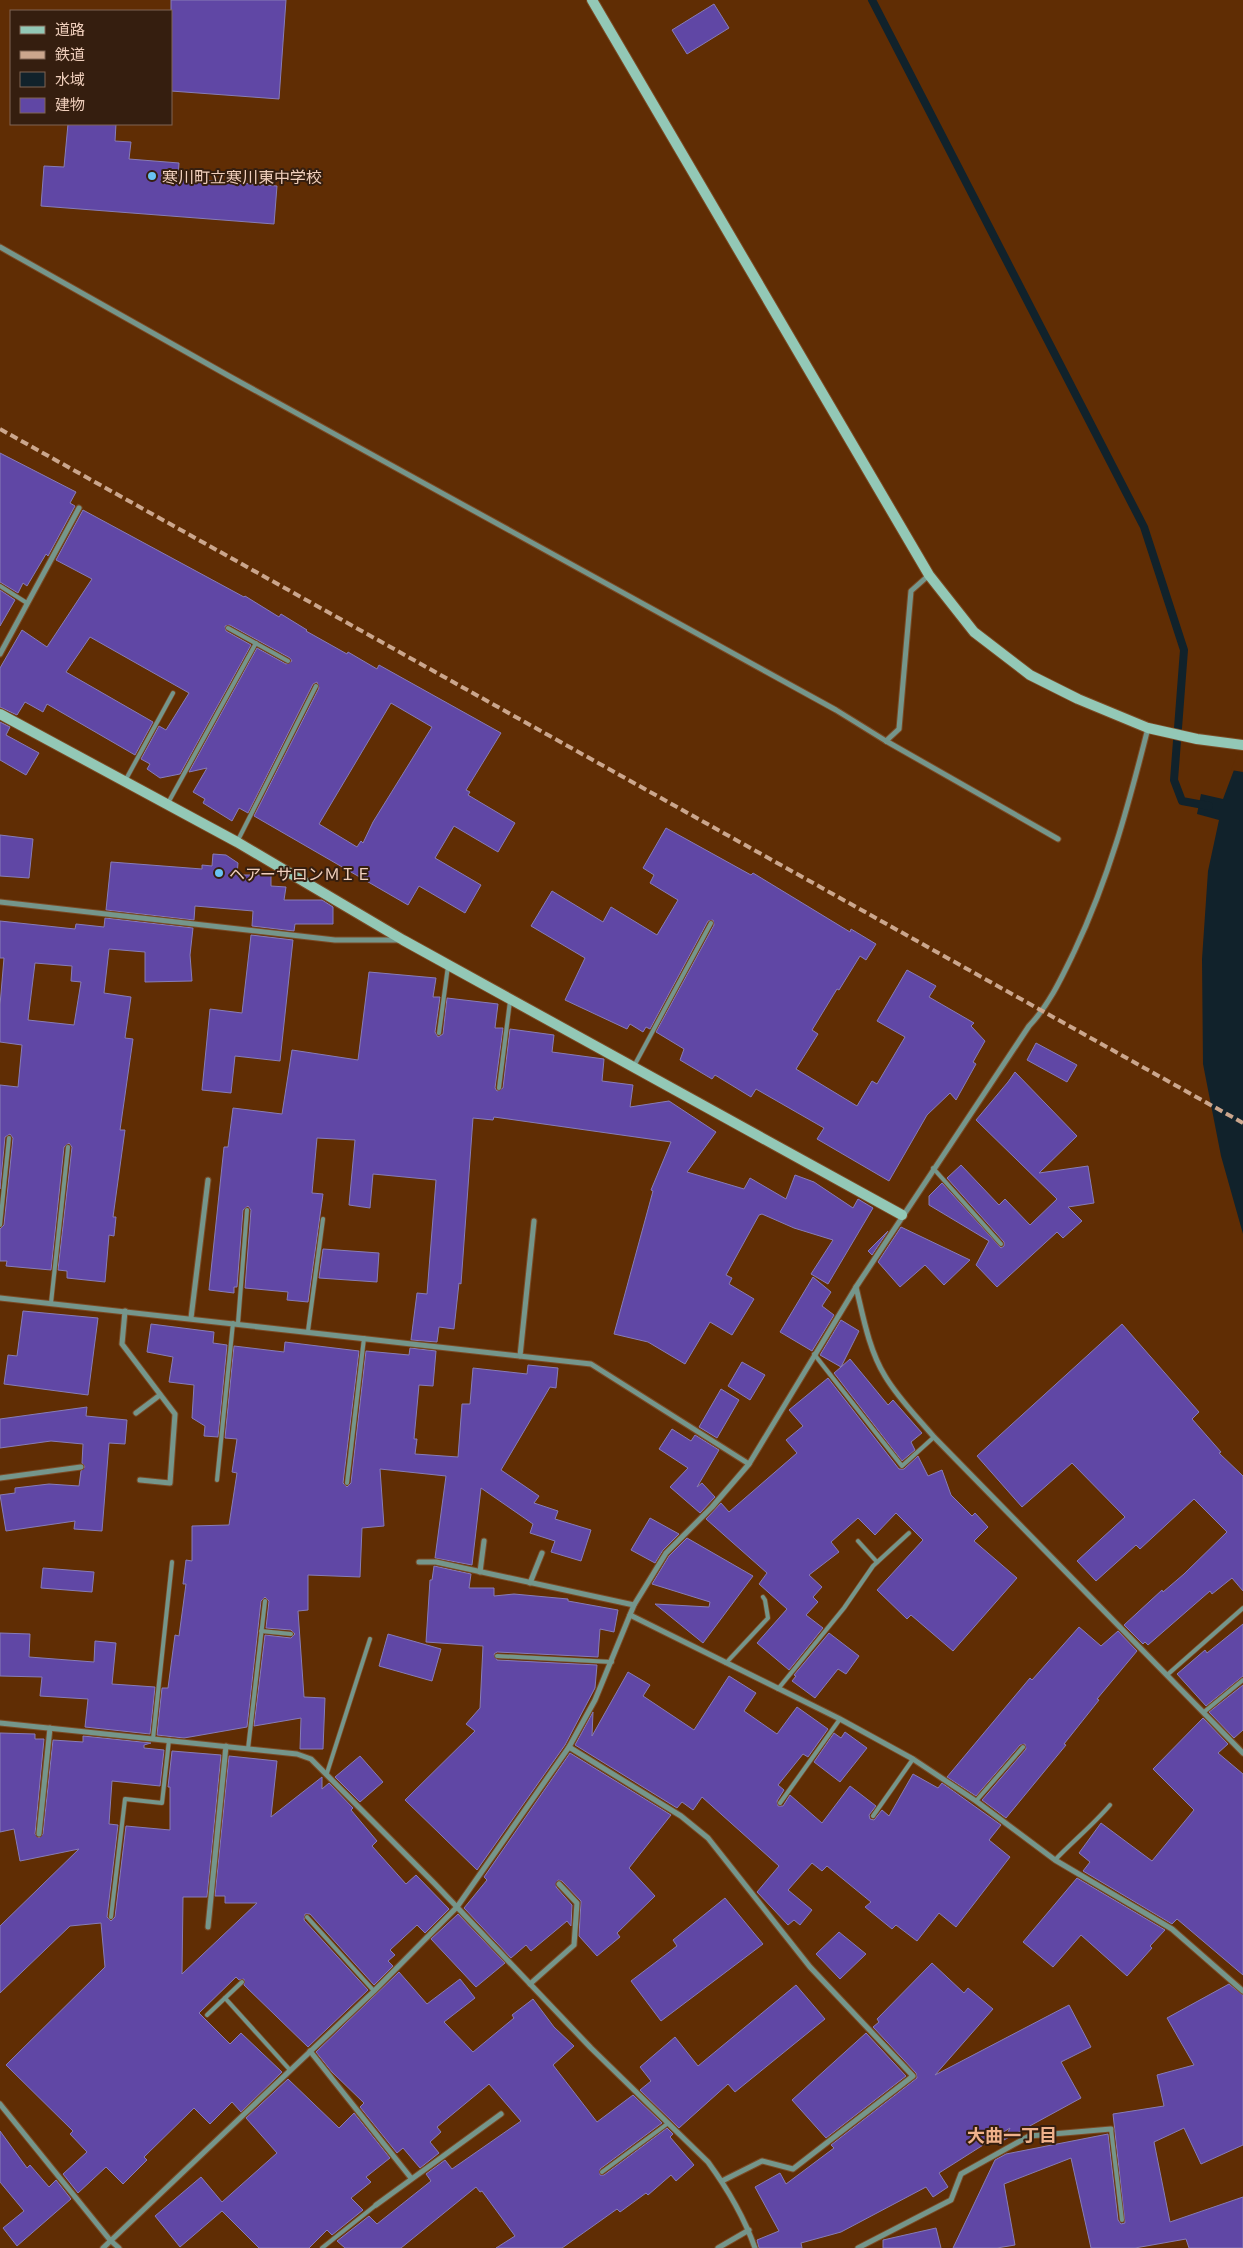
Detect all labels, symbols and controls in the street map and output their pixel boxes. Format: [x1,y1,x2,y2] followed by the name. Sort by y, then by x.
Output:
[10,10,172,125] legend
[55,20,85,38] text: 道路
[55,45,85,63] text: 鉄道
[55,70,85,88] text: 水域
[55,95,85,113] text: 建物
[162,167,322,186] place label: 寒川町立寒川東中学校
[146,170,158,182] marker: 寒川町立寒川東中学校
[229,864,372,883] place label: ヘアーサロンＭＩＥ
[213,867,225,879] marker: ヘアーサロンＭＩＥ
[967,2124,1057,2146] district label: 大曲一丁目

